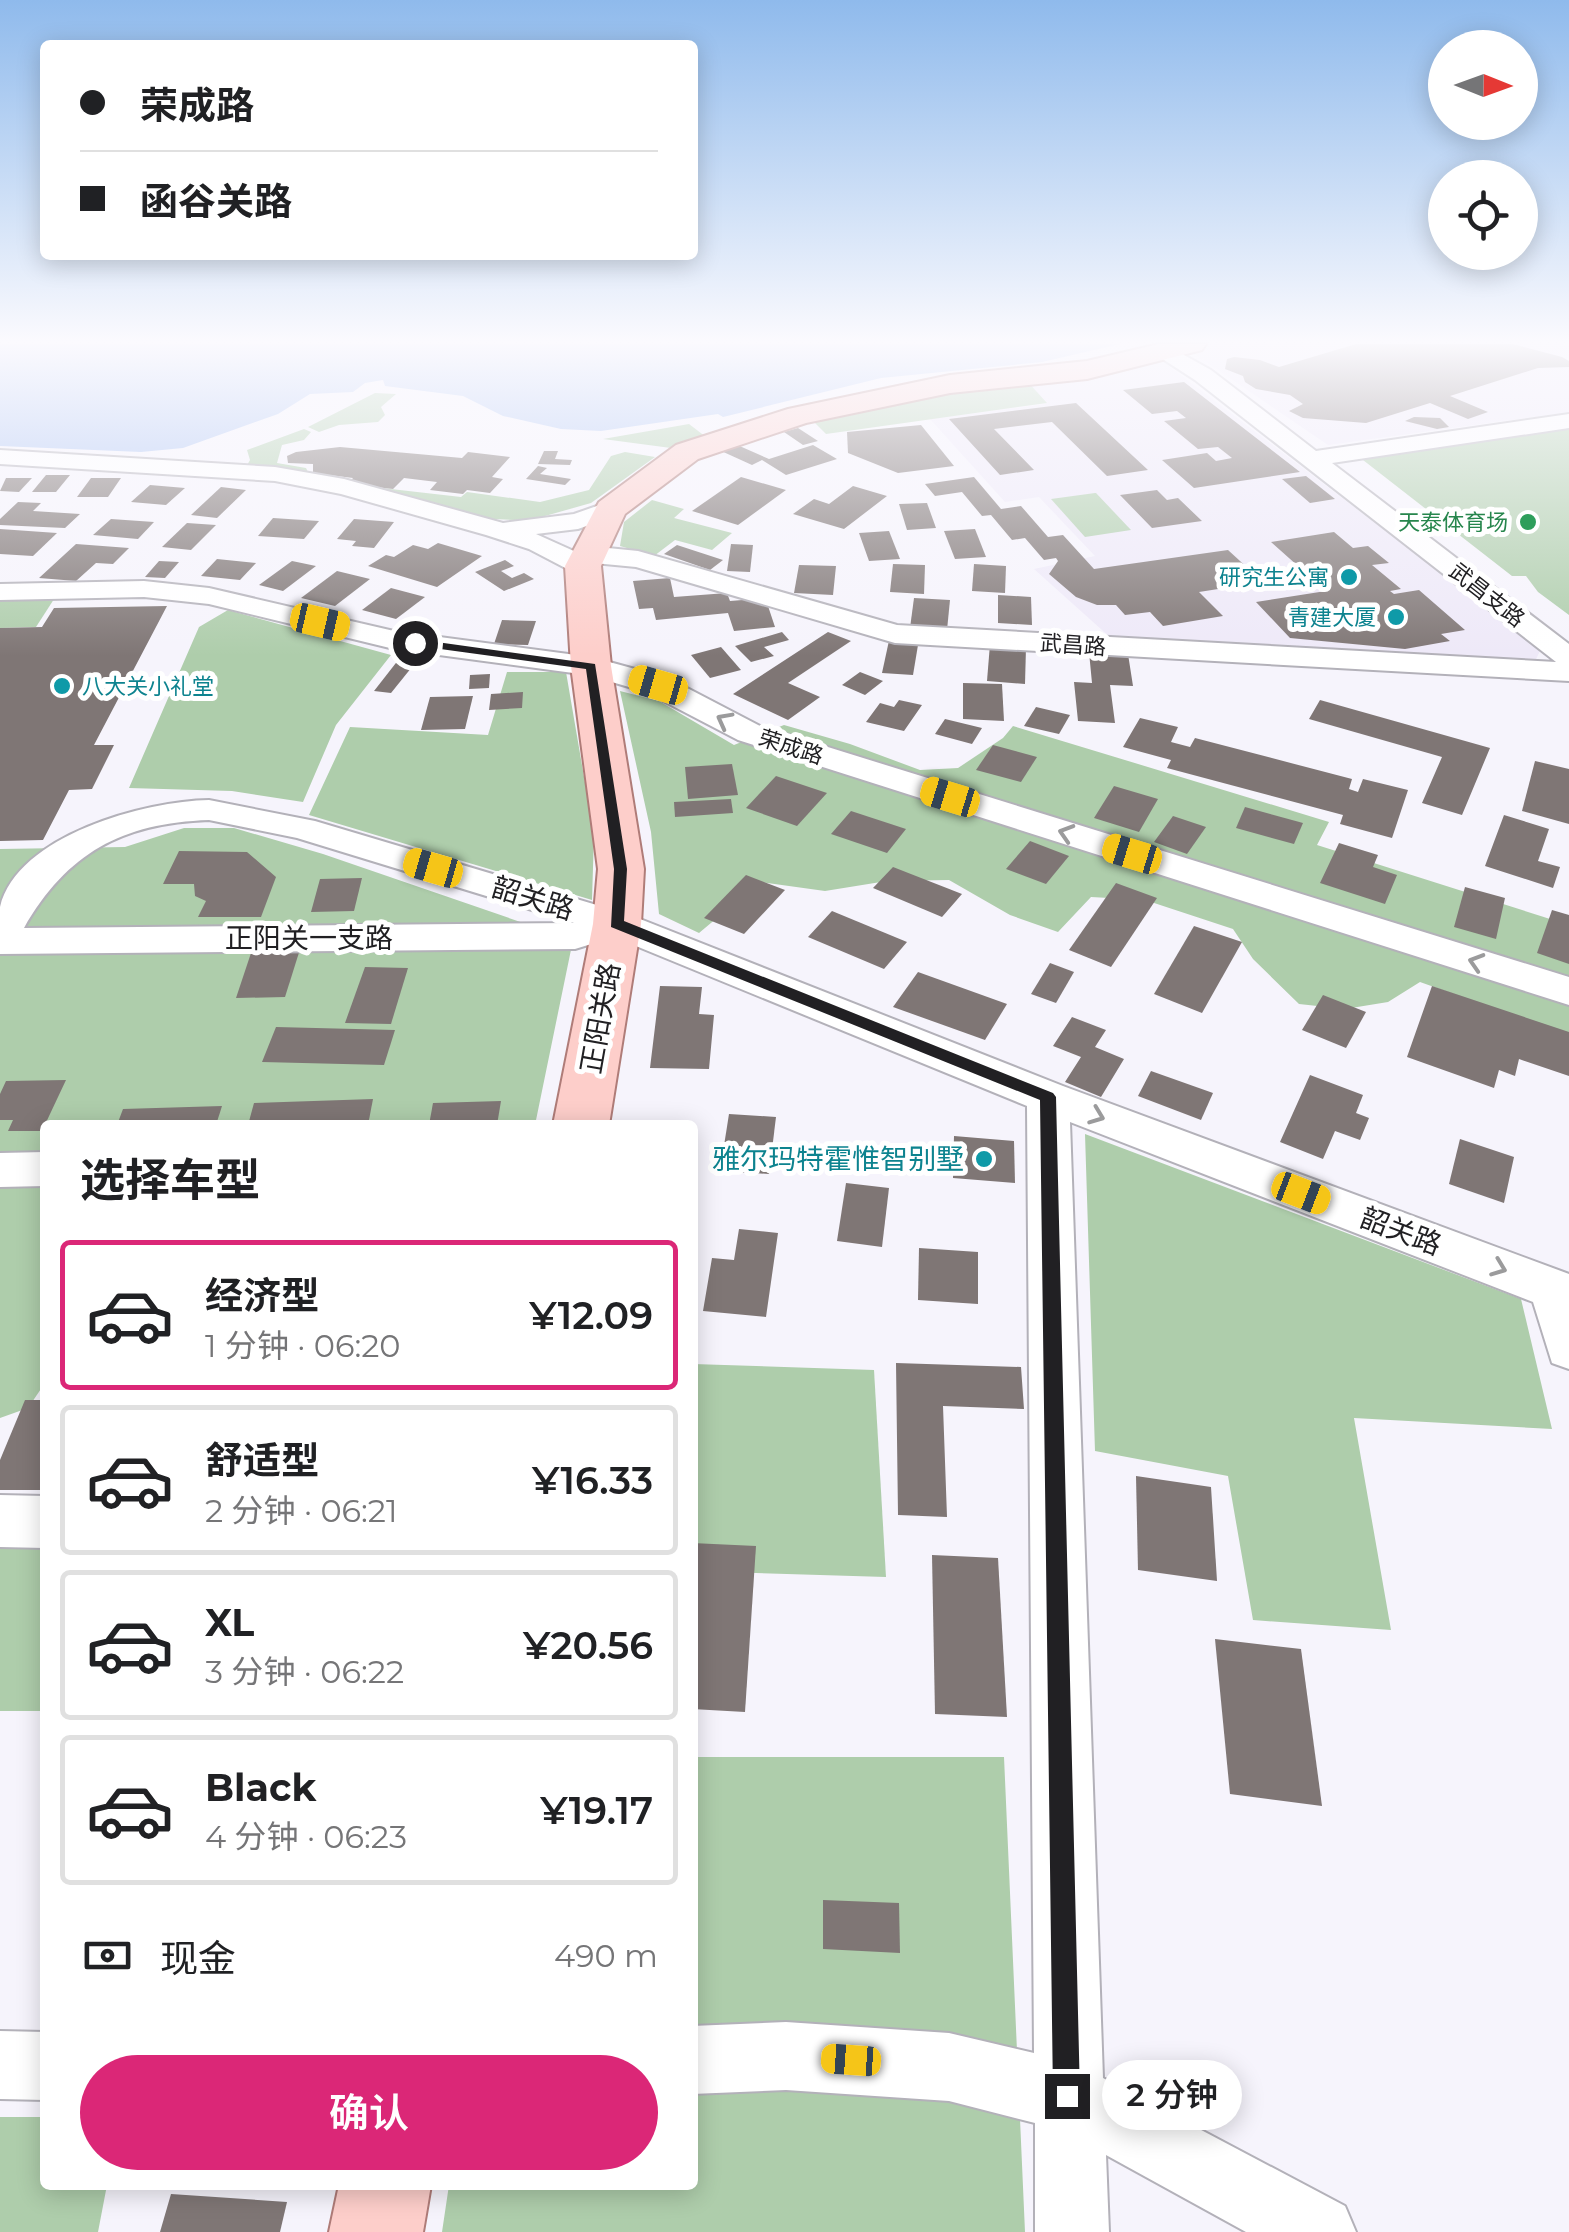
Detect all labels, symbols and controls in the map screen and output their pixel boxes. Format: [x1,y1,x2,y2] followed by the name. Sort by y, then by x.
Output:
[1428,30,1538,140] north arrow
[1428,30,1538,270] map controls
[140,82,254,129] text: 荣成路
[1428,160,1538,270] button: locate
[140,178,292,225] text: 函谷关路
[1398,509,1508,536] place label: 天泰体育场
[1517,511,1539,533] marker: 天泰体育场
[1444,557,1530,633] street label: 武昌支路
[1219,564,1329,591] place label: 研究生公寓
[1338,566,1360,588] marker: 研究生公寓
[287,601,353,643] car
[1288,604,1376,631] place label: 青建大厦
[1385,606,1407,628] marker: 青建大厦
[393,621,438,666] route start
[1039,629,1107,661] street label: 武昌路
[625,662,691,708] car
[82,673,214,700] place label: 八大关小礼堂
[51,675,73,697] marker: 八大关小礼堂
[717,713,735,732] one-way arrow
[755,724,827,770] street label: 荣成路
[917,774,983,820] car
[1058,824,1075,845] one-way arrow
[1099,831,1165,877] car
[400,845,466,891] car
[488,869,578,927] street label: 韶关路
[225,921,393,955] street label: 正阳关一支路
[1468,953,1485,973] one-way arrow
[574,960,626,1076] street label: 正阳关路
[1088,1104,1105,1124] one-way arrow
[712,1142,964,1176] place label: 雅尔玛特霍惟智别墅
[973,1148,995,1170] marker: 雅尔玛特霍惟智别墅
[80,1152,260,1207] text: 选择车型
[1268,1168,1334,1218] car
[1356,1200,1446,1262] street label: 韶关路
[1489,1257,1507,1277] one-way arrow
[85,1270,175,1360] icon: car
[205,1272,319,1319] text: 经济型
[529,1292,653,1339] text: ¥12.09
[205,1326,401,1365] text: 1 分钟 · 06:20
[85,1435,175,1525] icon: car
[205,1437,319,1484] text: 舒适型
[532,1457,653,1504] text: ¥16.33
[205,1491,398,1530] text: 2 分钟 · 06:21
[205,1599,254,1646] text: XL
[85,1600,175,1690] icon: car
[523,1622,653,1669] text: ¥20.56
[205,1652,404,1691] text: 3 分钟 · 06:22
[205,1764,316,1811] text: Black
[85,1765,175,1855] icon: car
[540,1787,653,1834] text: ¥19.17
[205,1817,407,1856] text: 4 分钟 · 06:23
[80,1928,135,1983] icon: cash
[160,1935,236,1982] text: 现金
[554,1936,658,1975] text: 490 m
[820,2043,882,2077] car
[80,2055,658,2170] button: 确认
[1102,2061,1242,2131] callout: 2 分钟
[1045,2074,1090,2119] route end
[1126,2075,1218,2114] text: 2 分钟

